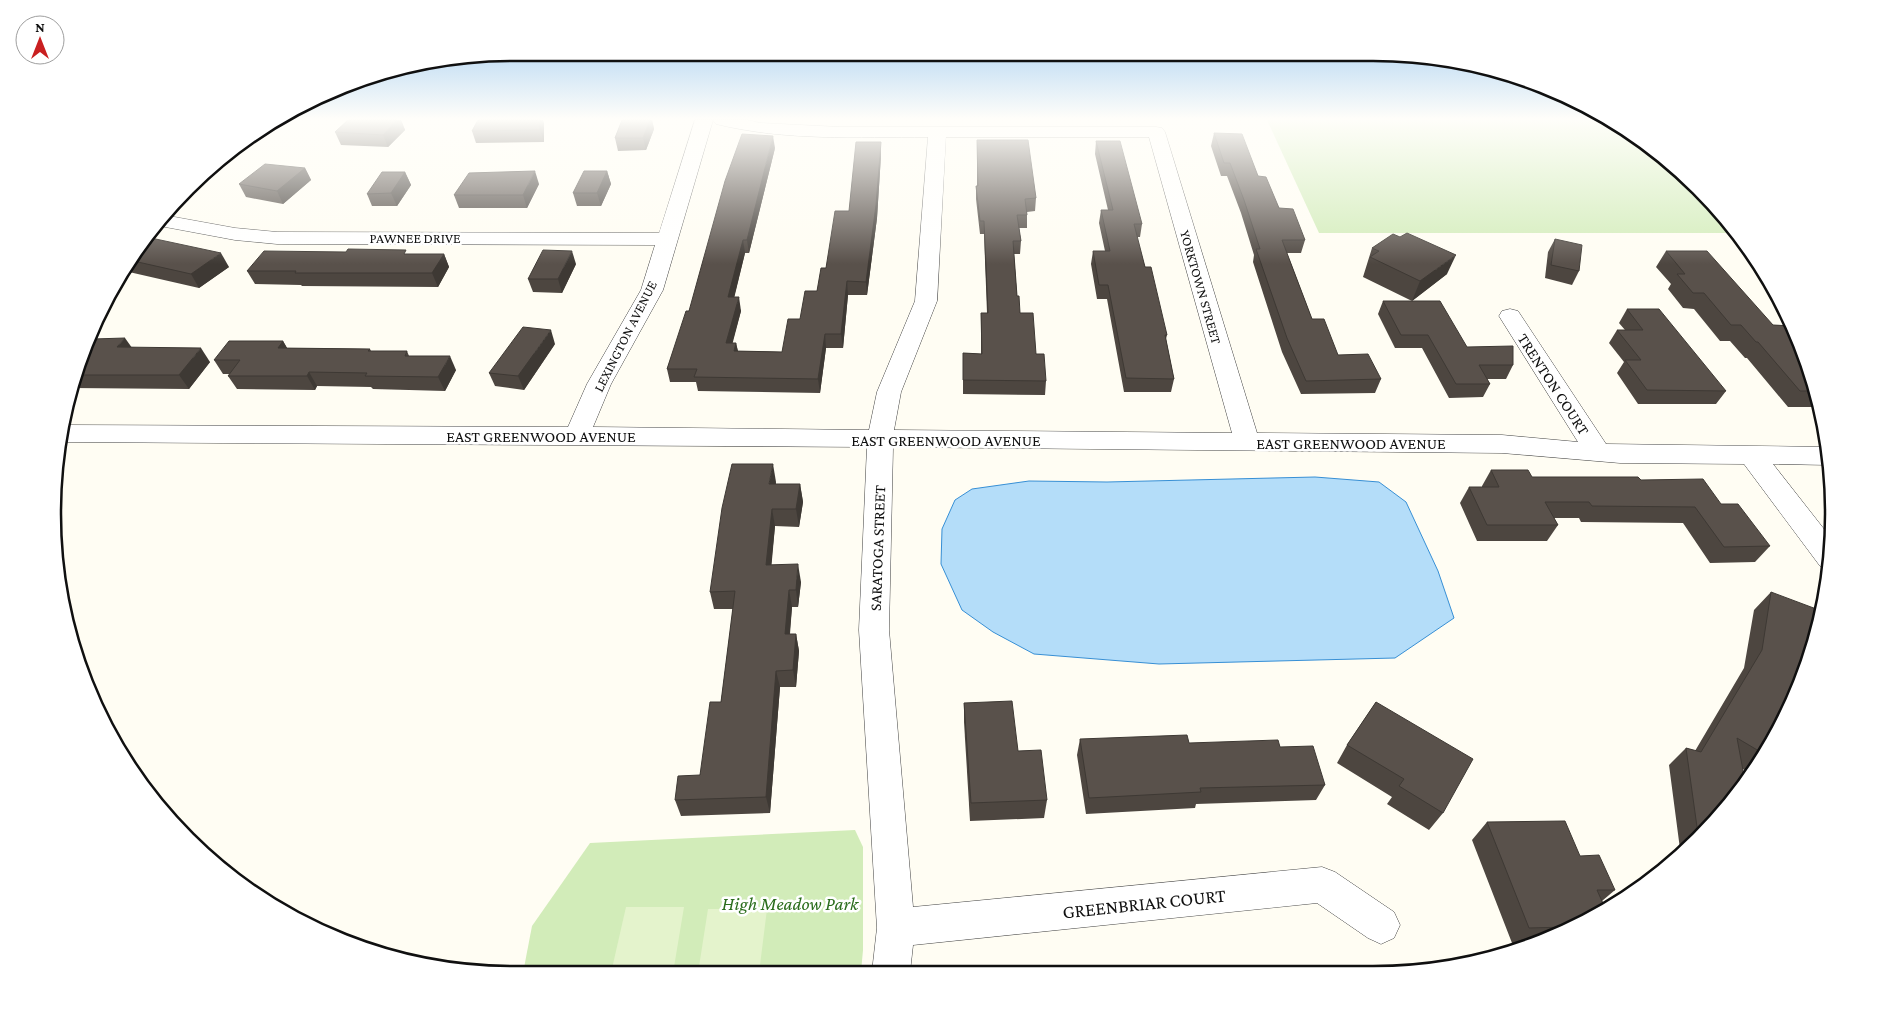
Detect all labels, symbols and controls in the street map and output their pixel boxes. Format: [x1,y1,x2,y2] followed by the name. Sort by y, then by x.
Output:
[15,15,65,65] north arrow
[35,19,45,35] text: N
[1177,228,1225,346] street label: YORKTOWN STREET
[369,230,461,246] street label: PAWNEE DRIVE
[590,277,660,394] street label: LEXINGTON AVENUE
[1515,330,1593,438] street label: TRENTON COURT
[446,428,636,445] street label: EAST GREENWOOD AVENUE
[851,432,1041,449] street label: EAST GREENWOOD AVENUE
[1256,435,1446,452] street label: EAST GREENWOOD AVENUE
[867,484,888,611] street label: SARATOGA STREET
[1061,884,1227,923] street label: GREENBRIAR COURT
[722,893,859,914] park label: High Meadow Park

